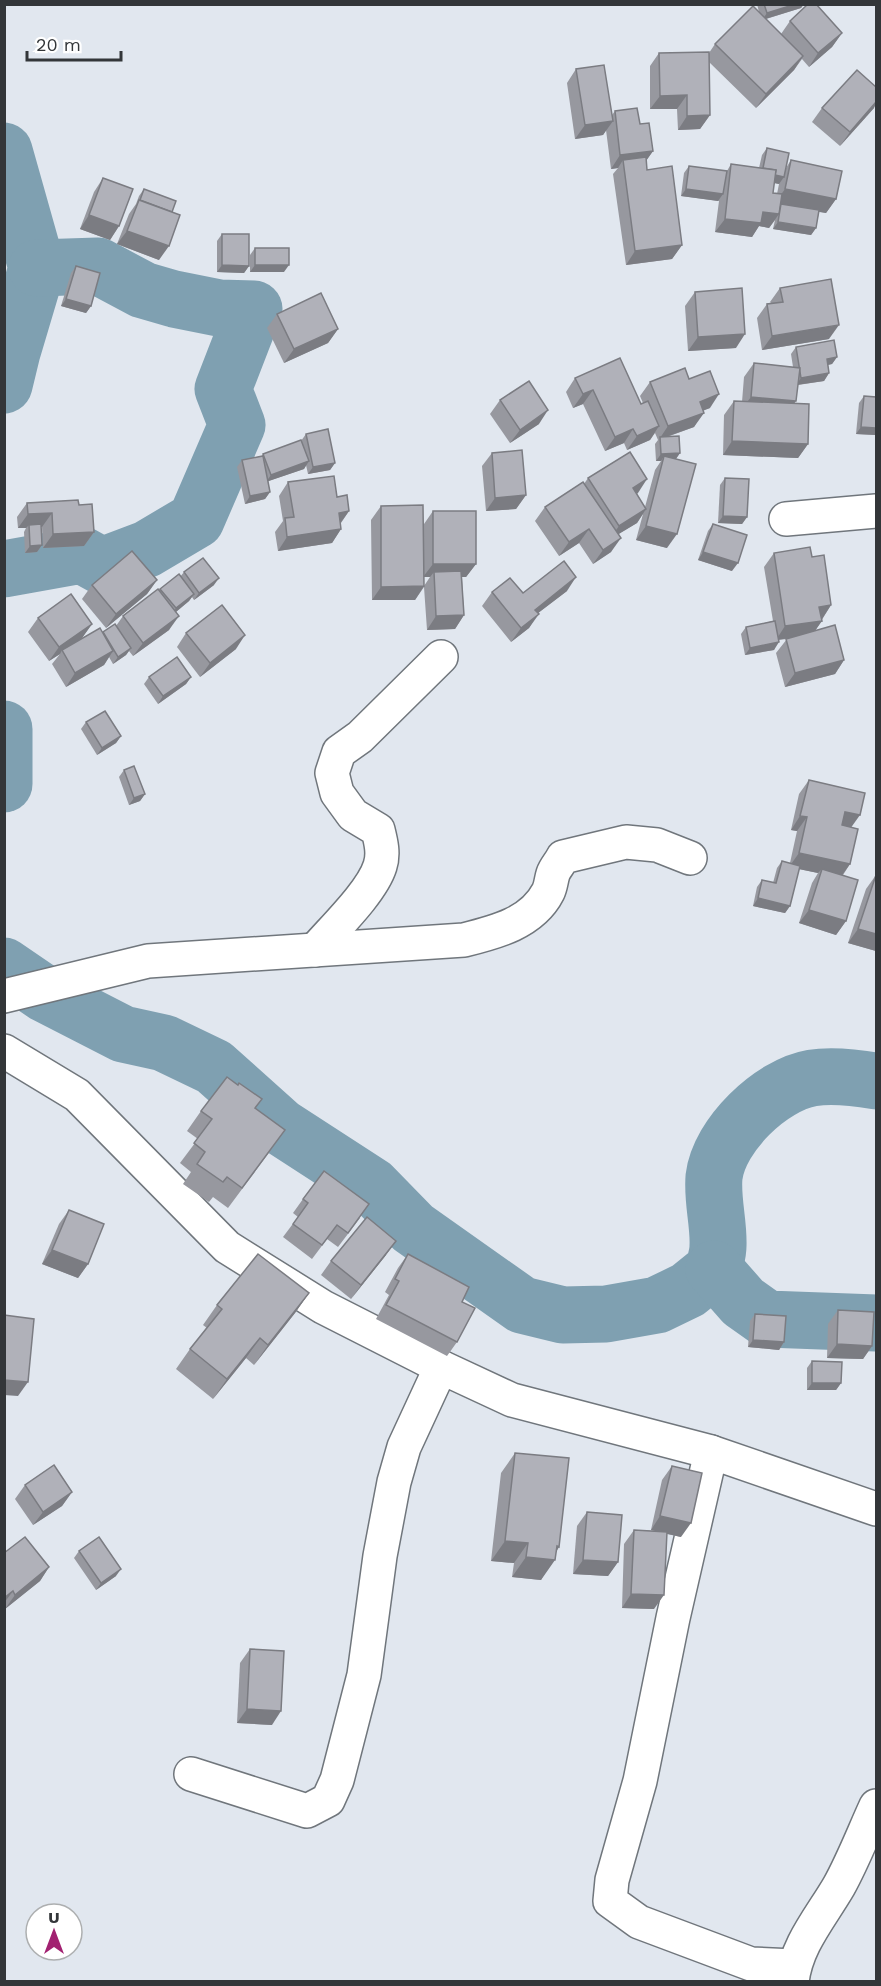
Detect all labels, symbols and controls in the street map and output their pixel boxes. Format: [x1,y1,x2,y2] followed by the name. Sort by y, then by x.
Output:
[27,24,122,62] scale bar
[36,34,81,55] text: 20 m
[24,1902,84,1962] north arrow
[48,1908,60,1927] text: U

